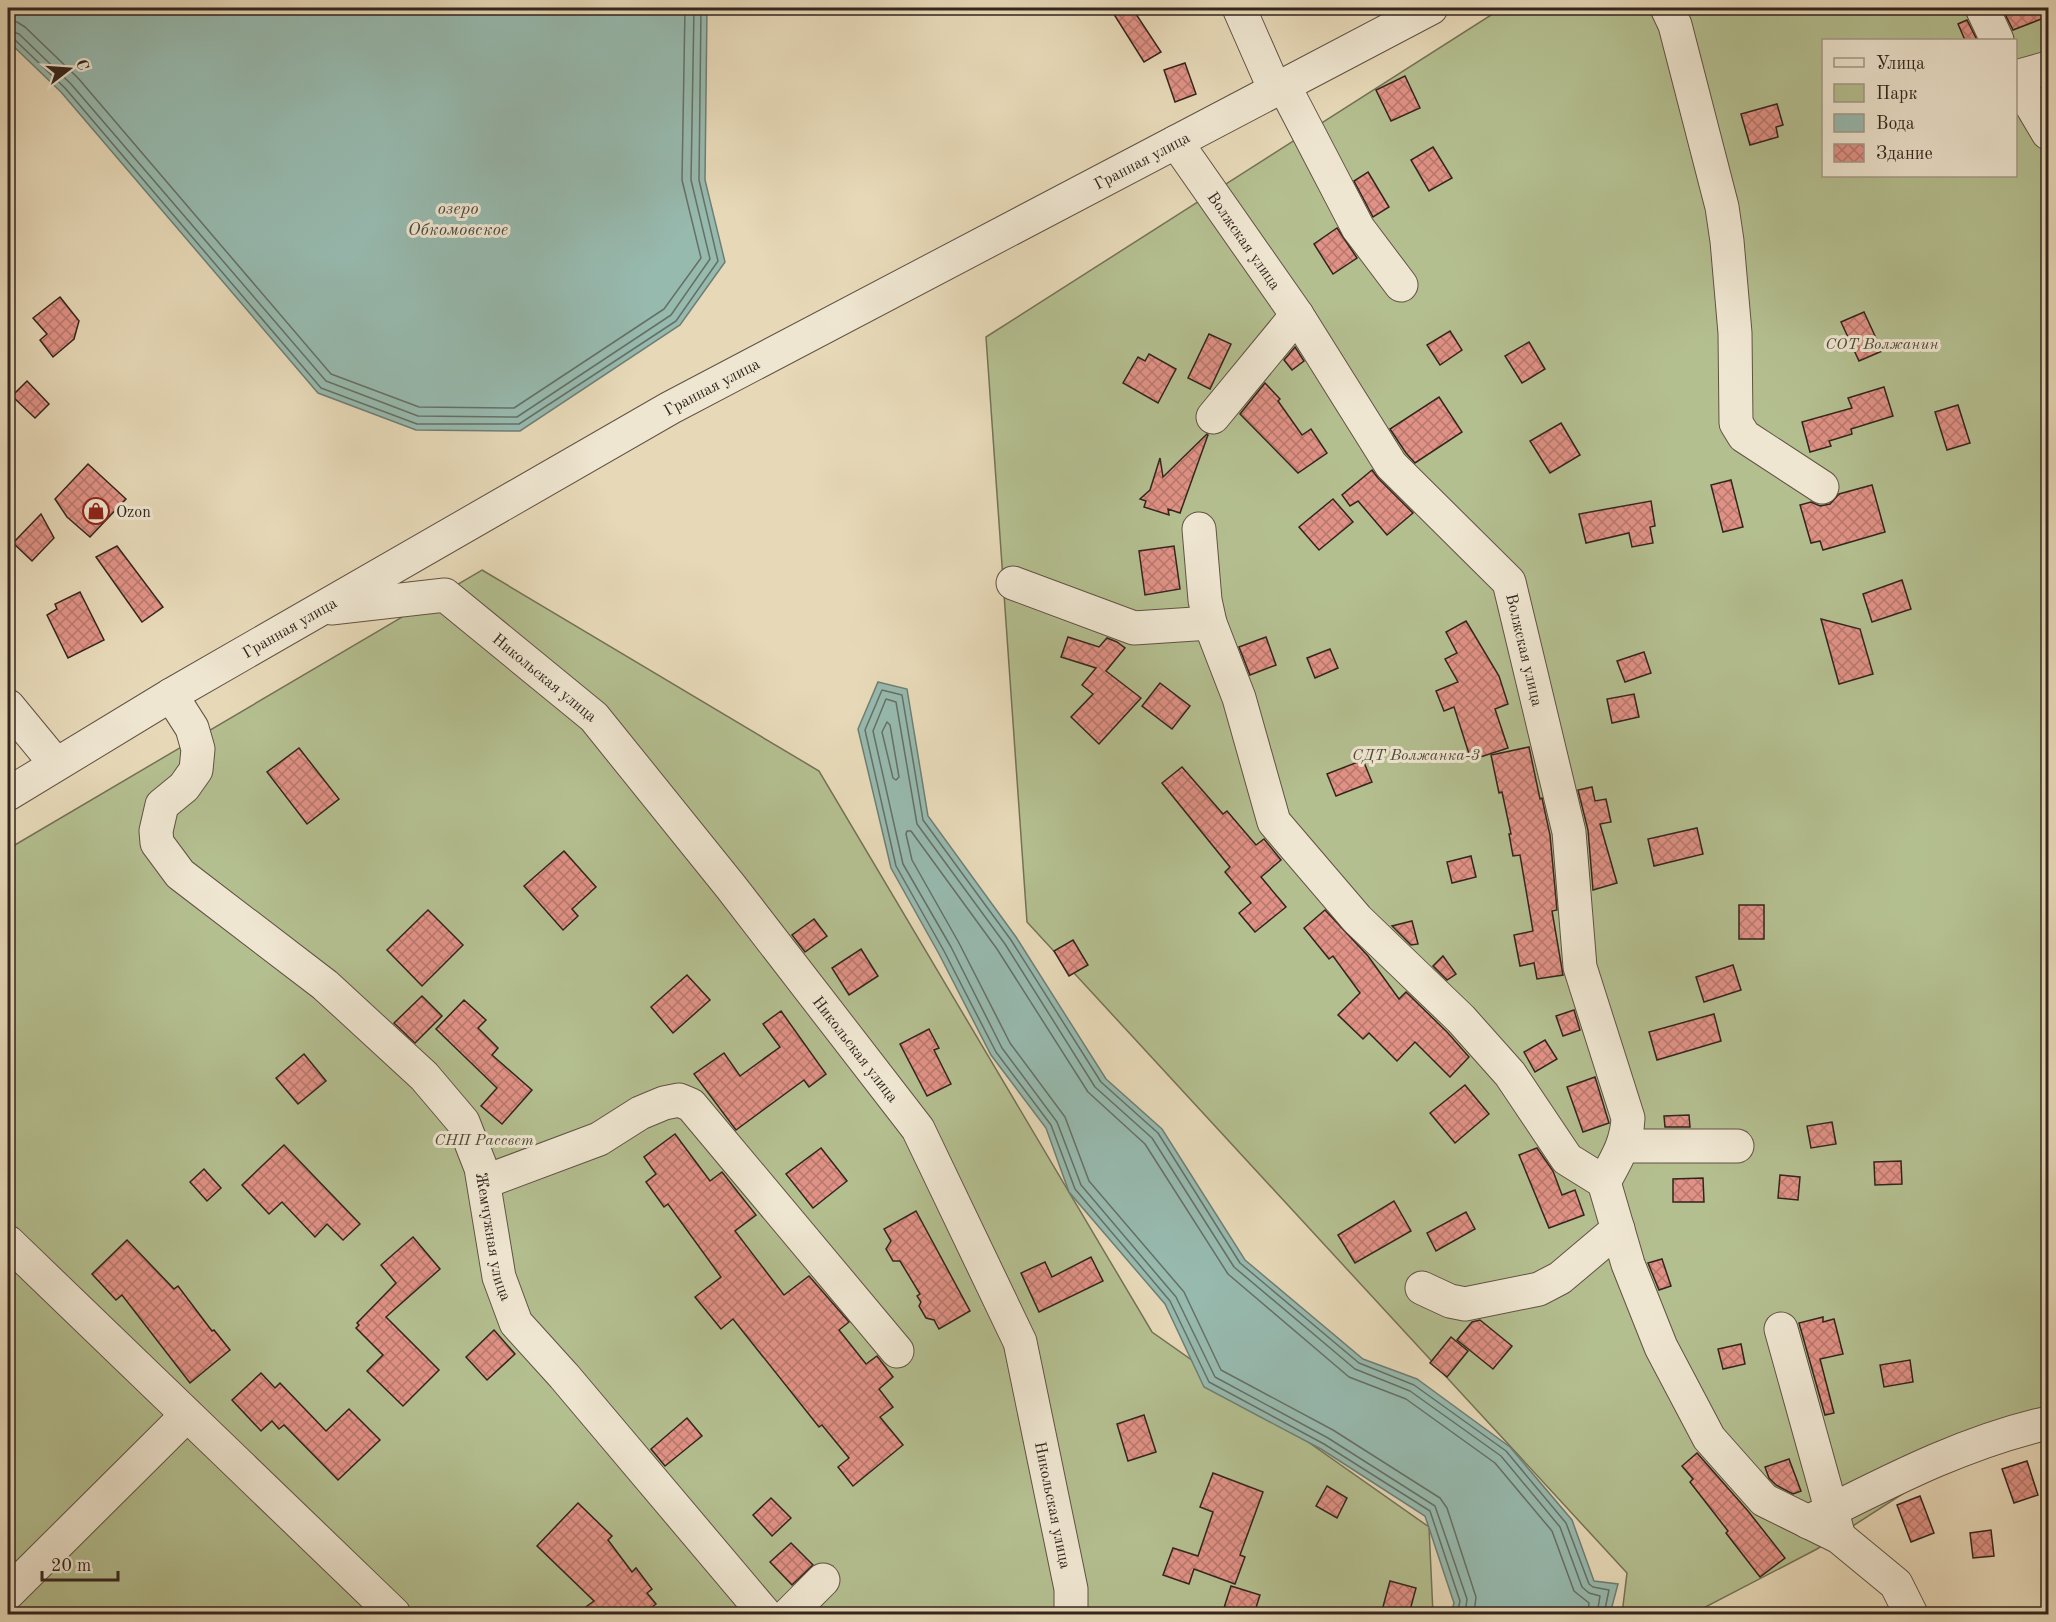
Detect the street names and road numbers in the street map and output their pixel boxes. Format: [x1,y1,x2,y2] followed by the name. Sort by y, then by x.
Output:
[1092,130,1193,194] street label: Гранная улица
[1204,190,1283,293] street label: Волжская улица
[662,356,763,420] street label: Гранная улица
[1502,592,1545,708] street label: Волжская улица
[240,595,340,662] street label: Гранная улица
[489,631,599,726] street label: Никольская улица
[808,994,900,1106] street label: Никольская улица
[472,1171,513,1304] street label: Жемчужная улица
[1031,1440,1073,1570] street label: Никольская улица

